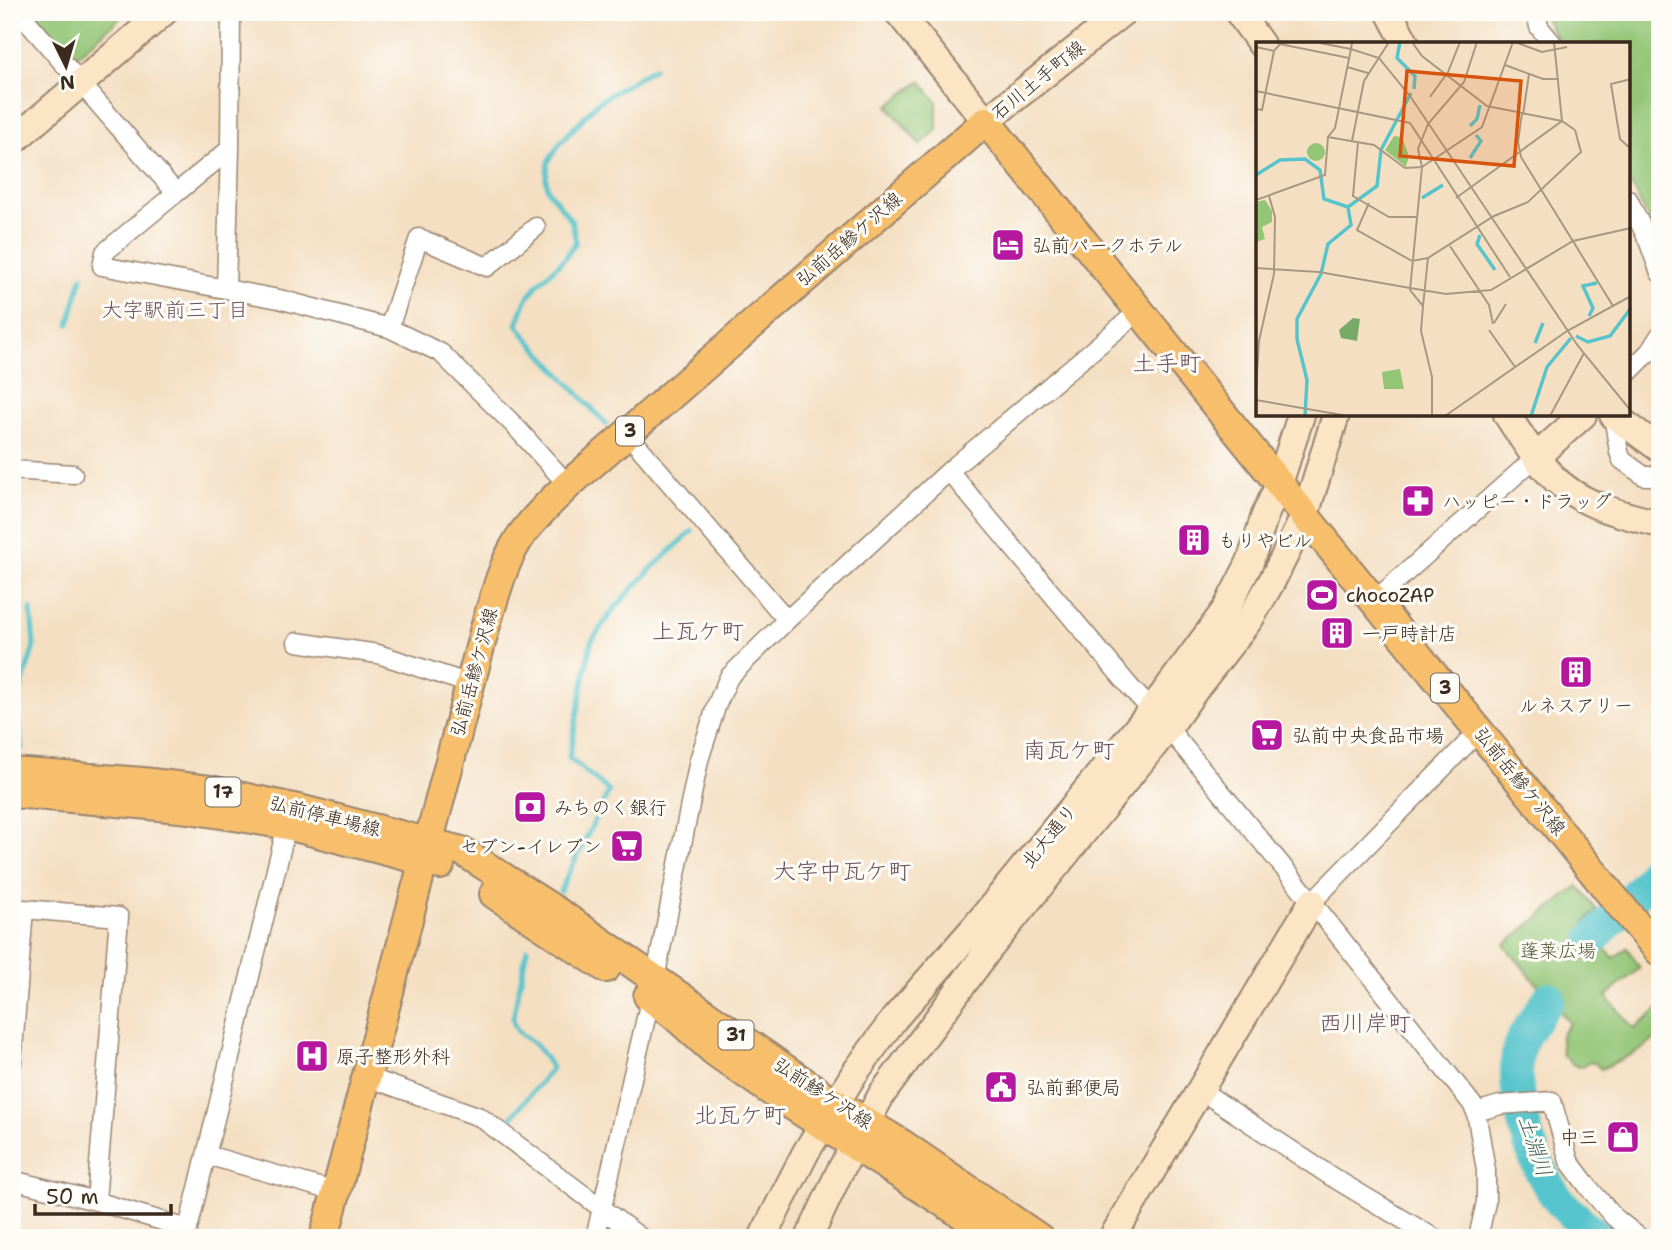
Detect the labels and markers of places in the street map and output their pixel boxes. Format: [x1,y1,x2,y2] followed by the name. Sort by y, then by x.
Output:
[989,226,1027,264] hotel icon: 弘前パークホテル
[1032,233,1183,258] place label: 弘前パークホテル
[1399,482,1437,520] pharmacy icon: ハッピー・ドラッグ
[1442,489,1612,514] place label: ハッピー・ドラッグ
[1175,521,1213,559] building icon: もりやビル
[1218,528,1313,553] place label: もりやビル
[1303,576,1341,614] sports icon: chocoZAP
[1346,583,1434,608] place label: chocoZAP
[1318,614,1356,652] building icon: 一戸時計店
[1362,621,1457,646] place label: 一戸時計店
[1557,653,1595,691] building icon: ルネスアリー
[1519,693,1633,718] place label: ルネスアリー
[1248,716,1286,754] supermarket icon: 弘前中央食品市場
[1292,723,1444,748] place label: 弘前中央食品市場
[511,788,549,826] bank icon: みちのく銀行
[554,795,667,820] place label: みちのく銀行
[608,827,646,865] supermarket icon: セブン-イレブン
[460,834,602,859] place label: セブン-イレブン
[293,1037,331,1075] hospital icon: 原子整形外科
[336,1044,450,1069] place label: 原子整形外科
[982,1068,1020,1106] public building icon: 弘前郵便局
[1026,1075,1121,1100] place label: 弘前郵便局
[1604,1118,1642,1156] shop icon: 中三
[1560,1125,1598,1150] place label: 中三

